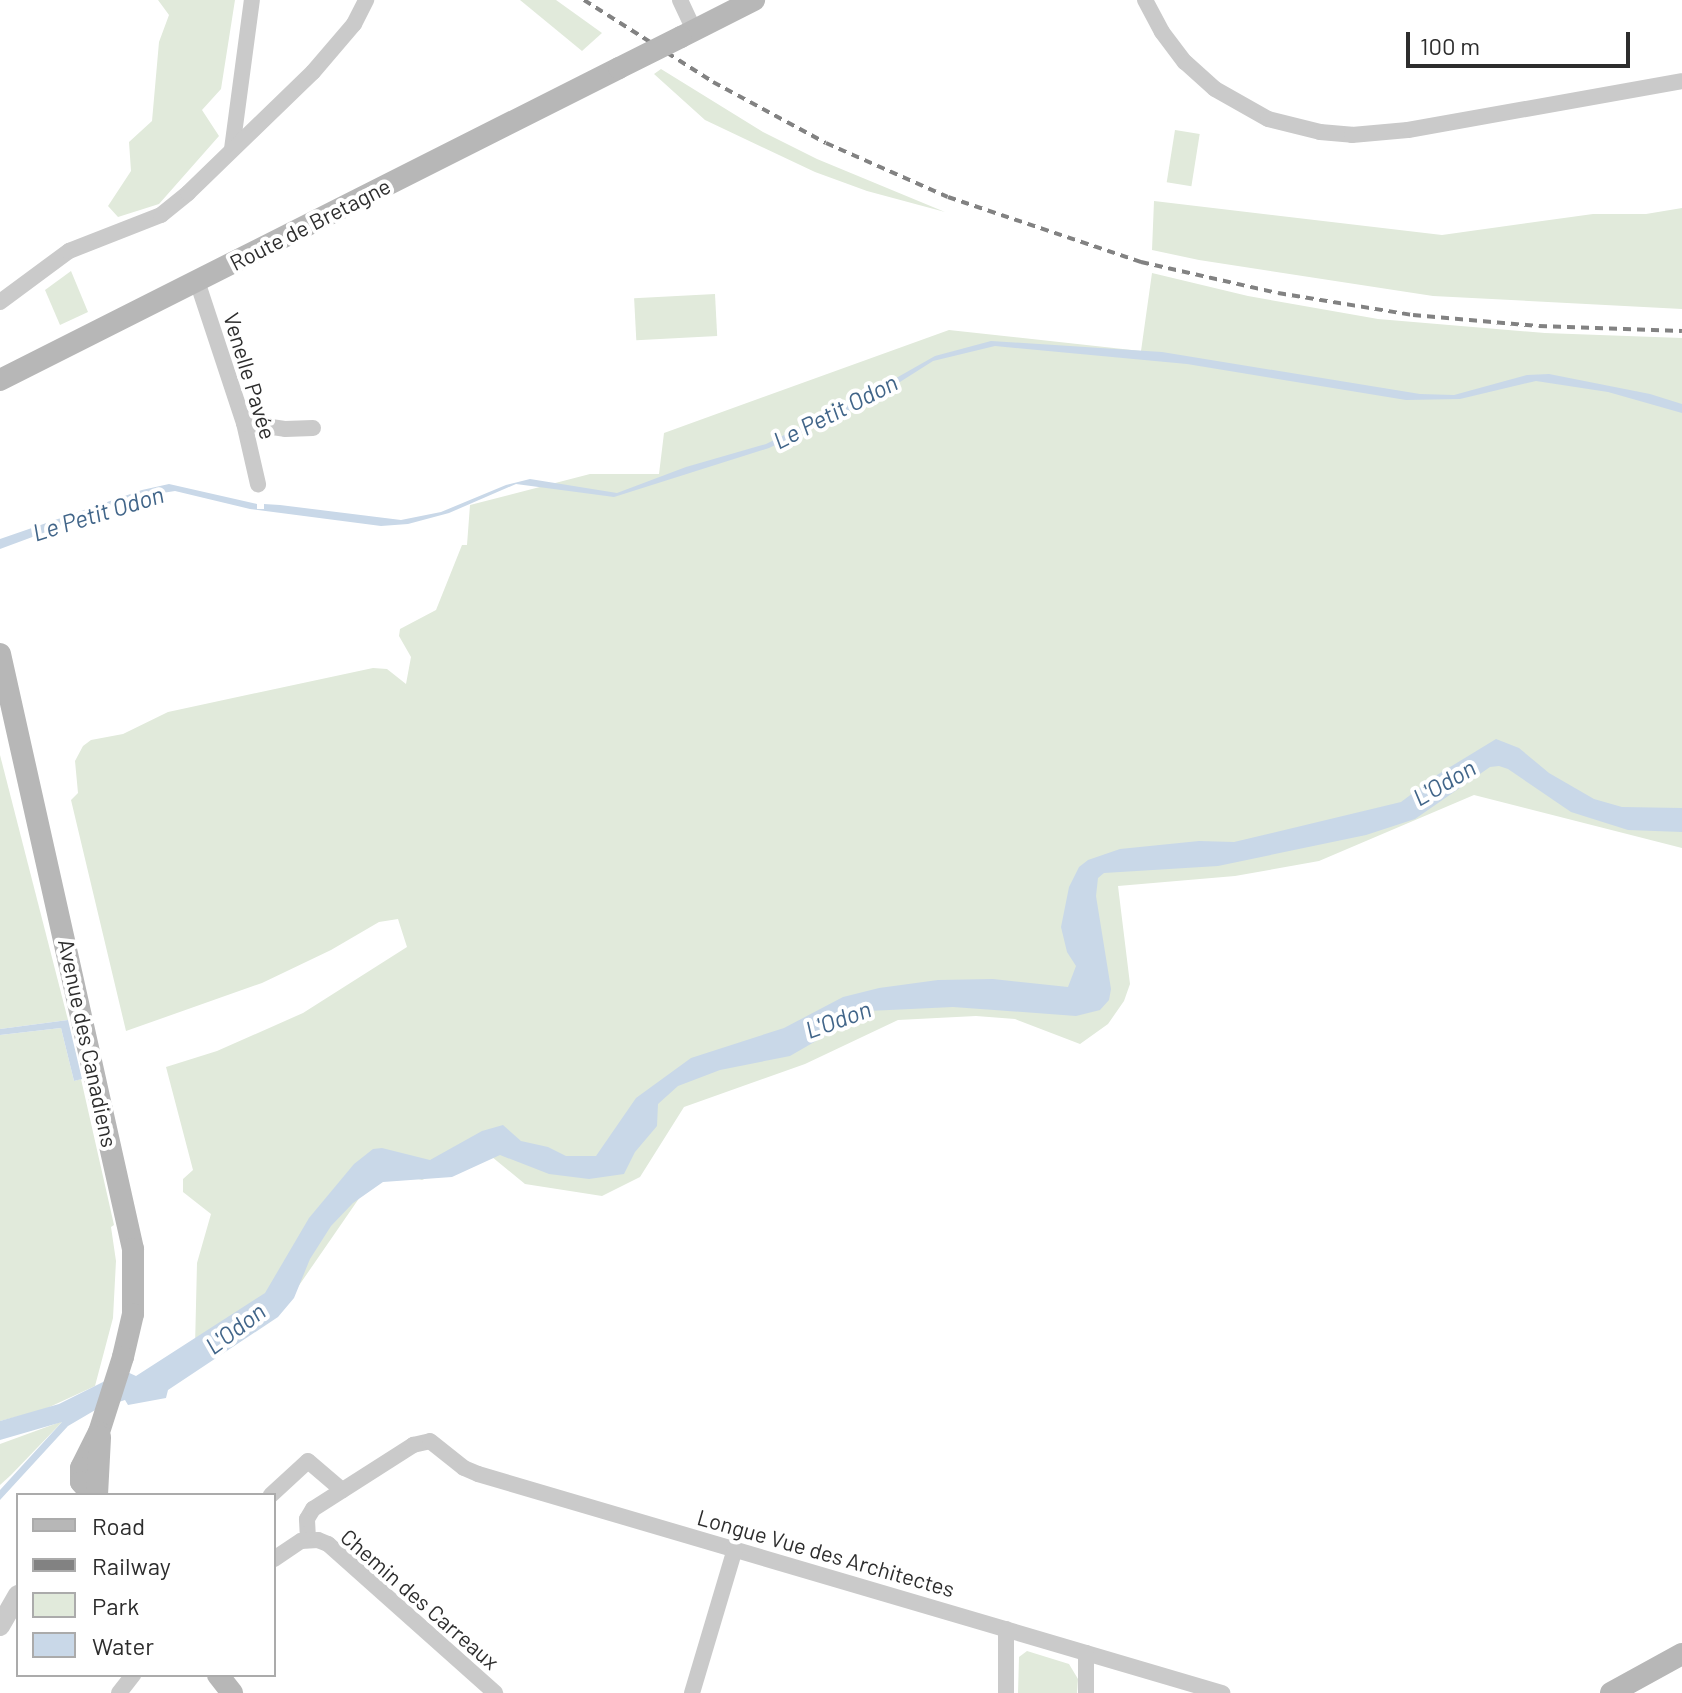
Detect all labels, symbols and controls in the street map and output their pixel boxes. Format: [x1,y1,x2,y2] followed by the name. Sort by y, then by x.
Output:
[1410,16,1634,66] scale bar
[1420,31,1480,60] text: 100 m
[225,172,395,276] street label: Route de Bretagne
[218,310,282,442] street label: Venelle Pavée
[768,367,902,455] water label: Le Petit Odon
[29,479,167,547] water label: Le Petit Odon
[1407,753,1481,811] water label: L'Odon
[53,936,123,1150] street label: Avenue des Canadiens
[801,994,875,1044] water label: L'Odon
[199,1296,271,1360] water label: L'Odon
[16,1493,276,1677] legend
[694,1504,958,1602] street label: Longue Vue des Architectes
[92,1511,145,1540] text: Road
[336,1523,504,1675] street label: Chemin des Carreaux
[92,1551,171,1580] text: Railway
[92,1591,139,1620] text: Park
[92,1631,154,1660] text: Water

